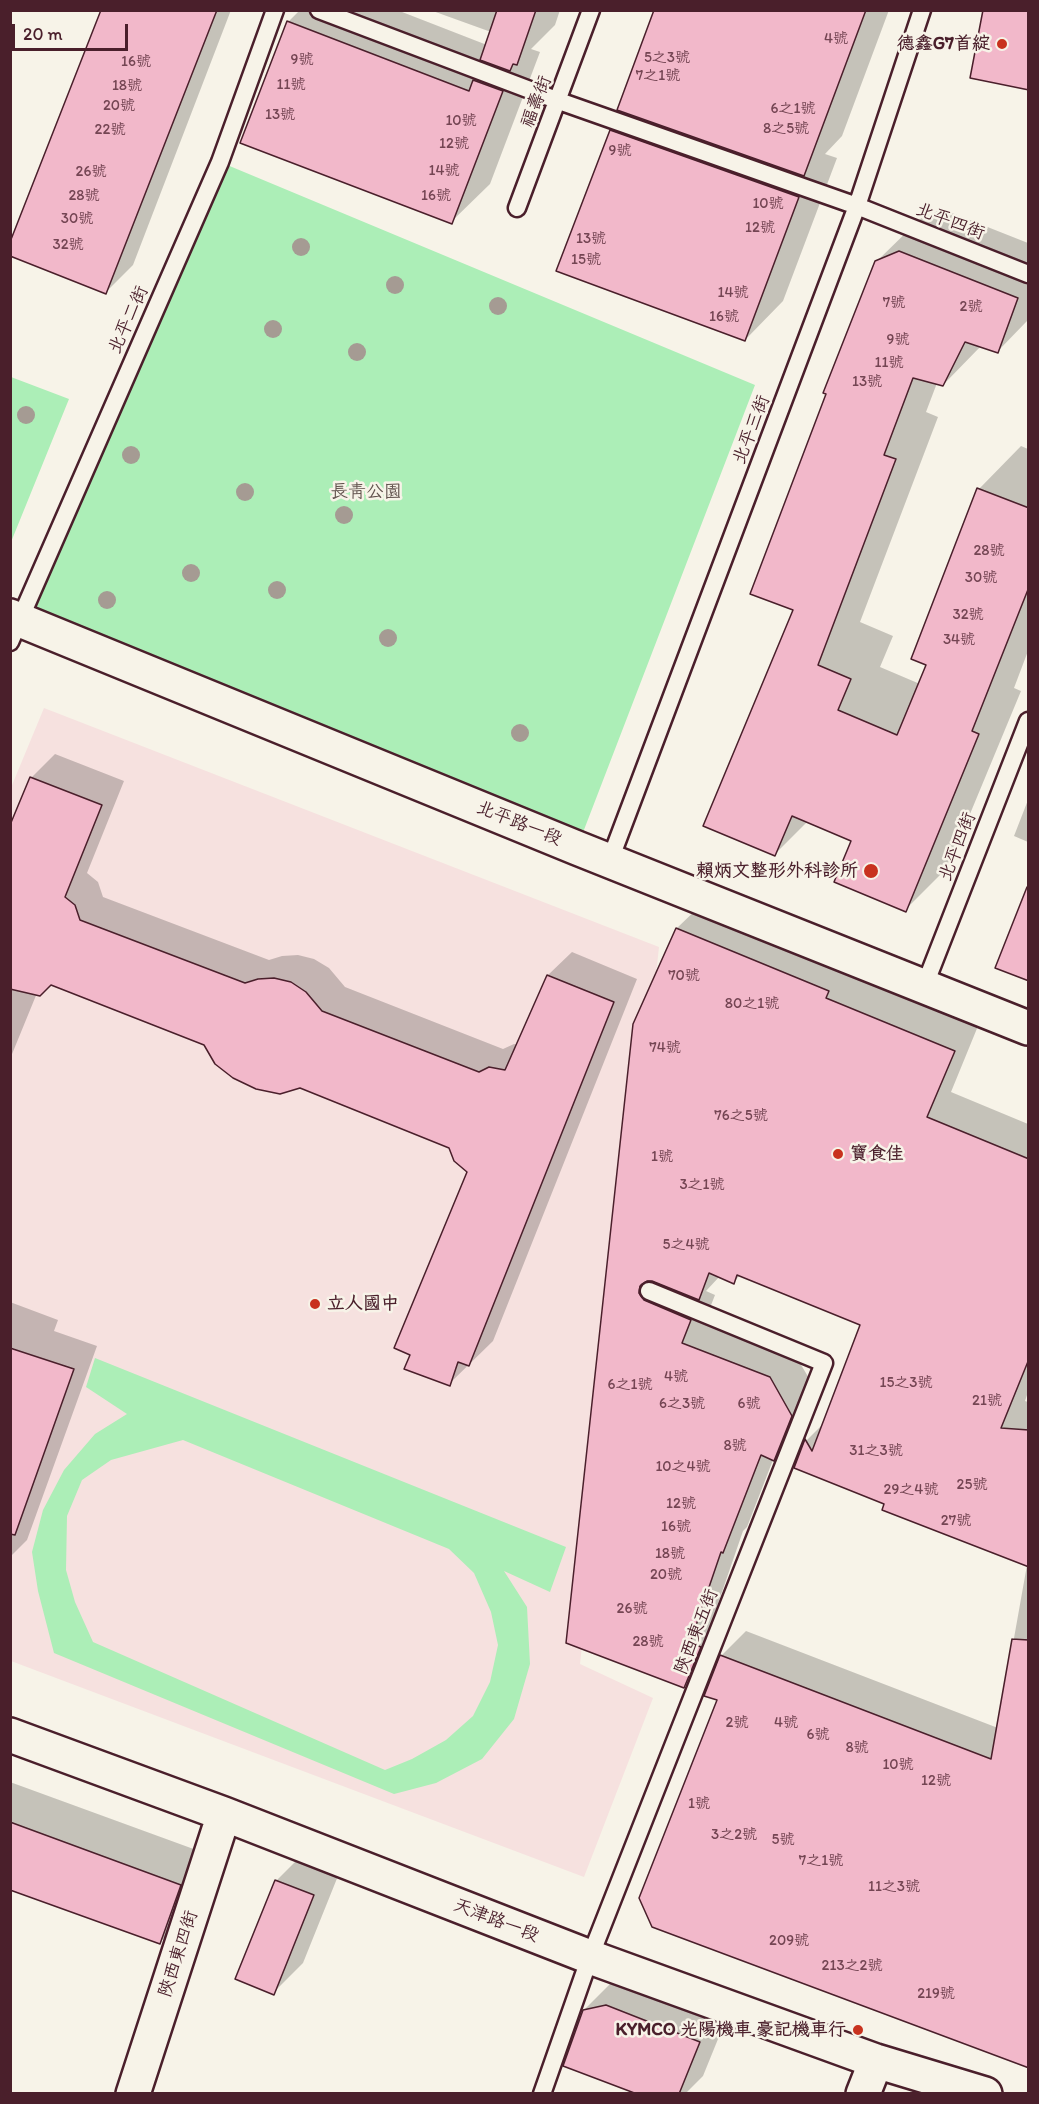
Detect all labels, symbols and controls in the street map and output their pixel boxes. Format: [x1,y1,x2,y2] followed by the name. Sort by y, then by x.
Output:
[15,12,130,50] scale bar
[23,23,63,45] text: 20 m
[824,30,848,48] house number: 4號
[897,33,990,55] place label: 德鑫G7首綻
[995,37,1009,51] marker: 德鑫G7首綻
[644,49,690,67] house number: 5之3號
[291,51,313,69] house number: 9號
[121,53,151,71] house number: 16號
[636,67,680,85] house number: 7之1號
[517,73,557,131] street label: 福壽街
[277,76,305,94] house number: 11號
[112,77,142,95] house number: 18號
[103,97,135,115] house number: 20號
[771,100,815,118] house number: 6之1號
[265,106,295,124] house number: 13號
[445,112,477,130] house number: 10號
[763,120,809,138] house number: 8之5號
[95,121,125,139] house number: 22號
[439,135,469,153] house number: 12號
[609,142,631,160] house number: 9號
[429,162,459,180] house number: 14號
[76,163,106,181] house number: 26號
[68,187,100,205] house number: 28號
[421,187,451,205] house number: 16號
[752,195,784,213] house number: 10號
[913,199,987,245] street label: 北平四街
[61,210,93,228] house number: 30號
[745,219,775,237] house number: 12號
[576,230,606,248] house number: 13號
[52,236,84,254] house number: 32號
[571,251,601,269] house number: 15號
[104,283,154,357] street label: 北平二街
[718,284,748,302] house number: 14號
[883,294,905,312] house number: 7號
[960,298,982,316] house number: 2號
[709,308,739,326] house number: 16號
[887,331,909,349] house number: 9號
[875,354,903,372] house number: 11號
[852,373,882,391] house number: 13號
[729,393,775,467] street label: 北平三街
[330,481,402,503] park label: 長青公園
[973,542,1005,560] house number: 28號
[965,569,997,587] house number: 30號
[952,606,984,624] house number: 32號
[943,631,975,649] house number: 34號
[473,797,565,851] street label: 北平路一段
[935,810,981,884] street label: 北平四街
[696,860,858,882] place label: 賴炳文整形外科診所
[862,862,880,880] marker: 賴炳文整形外科診所
[668,967,700,985] house number: 70號
[725,995,779,1013] house number: 80之1號
[649,1039,681,1057] house number: 74號
[714,1107,768,1125] house number: 76之5號
[850,1143,904,1165] place label: 寶食佳
[831,1147,845,1161] marker: 寶食佳
[651,1148,673,1166] house number: 1號
[679,1176,725,1194] house number: 3之1號
[663,1236,709,1254] house number: 5之4號
[327,1293,399,1315] place label: 立人國中
[308,1297,322,1311] marker: 立人國中
[664,1368,688,1386] house number: 4號
[879,1374,933,1392] house number: 15之3號
[608,1376,652,1394] house number: 6之1號
[972,1392,1002,1410] house number: 21號
[659,1395,705,1413] house number: 6之3號
[738,1395,760,1413] house number: 6號
[723,1437,747,1455] house number: 8號
[849,1442,903,1460] house number: 31之3號
[655,1458,711,1476] house number: 10之4號
[957,1476,987,1494] house number: 25號
[884,1481,938,1499] house number: 29之4號
[666,1495,696,1513] house number: 12號
[941,1512,971,1530] house number: 27號
[661,1518,691,1536] house number: 16號
[655,1545,685,1563] house number: 18號
[650,1566,682,1584] house number: 20號
[671,1586,723,1678] street label: 陝西東五街
[617,1600,647,1618] house number: 26號
[632,1633,664,1651] house number: 28號
[726,1714,748,1732] house number: 2號
[774,1714,798,1732] house number: 4號
[807,1726,829,1744] house number: 6號
[845,1739,869,1757] house number: 8號
[882,1756,914,1774] house number: 10號
[921,1772,951,1790] house number: 12號
[688,1795,710,1813] house number: 1號
[711,1826,757,1844] house number: 3之2號
[772,1831,794,1849] house number: 5號
[799,1852,843,1870] house number: 7之1號
[868,1878,920,1896] house number: 11之3號
[450,1895,542,1947] street label: 天津路一段
[155,1908,203,2000] street label: 陜西東四街
[769,1932,809,1950] house number: 209號
[822,1957,882,1975] house number: 213之2號
[917,1985,955,2003] house number: 219號
[615,2019,846,2041] place label: KYMCO 光陽機車 豪記機車行
[851,2023,865,2037] marker: KYMCO 光陽機車 豪記機車行

